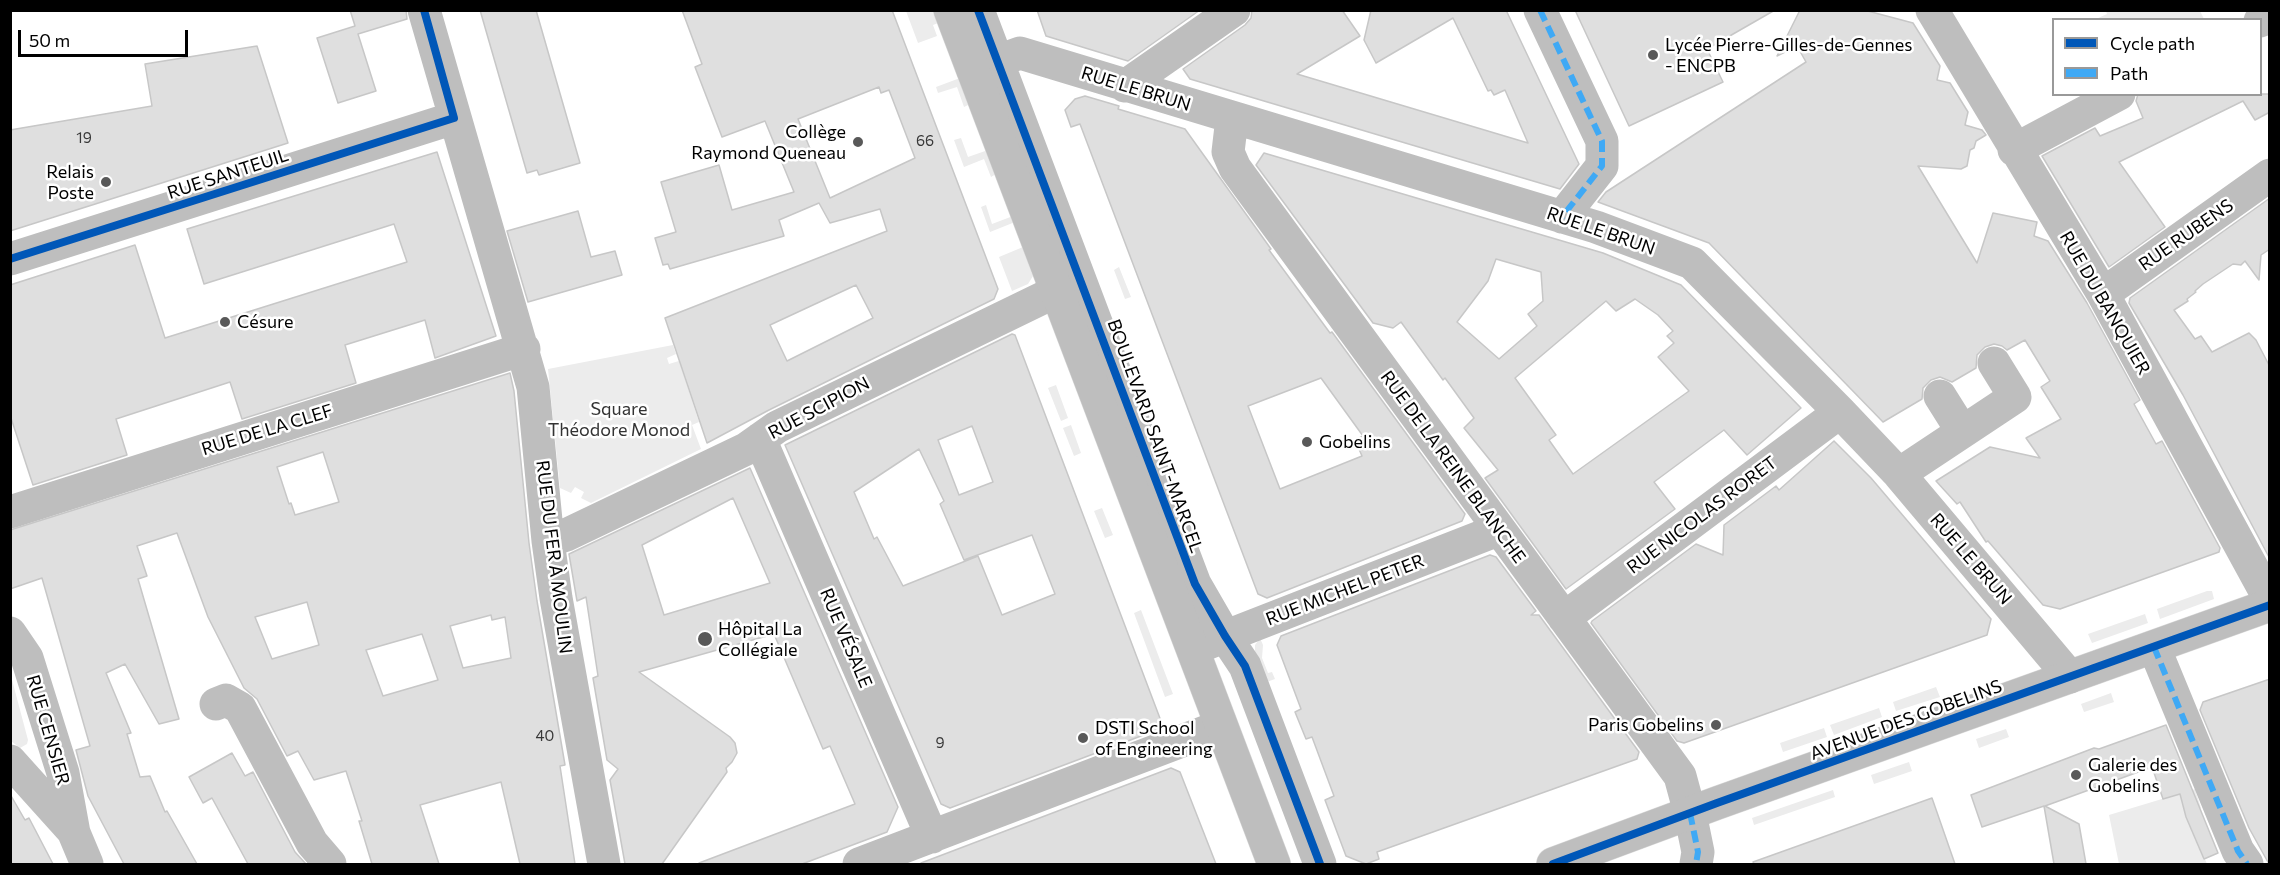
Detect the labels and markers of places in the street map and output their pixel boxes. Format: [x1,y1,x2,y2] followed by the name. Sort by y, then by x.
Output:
[1665,34,1912,76] place label: Lycée Pierre-Gilles-de-Gennes - ENCPB
[1646,48,1660,62] marker: Lycée Pierre-Gilles-de-Gennes - ENCPB
[691,121,846,164] place label: Collège Raymond Queneau
[851,135,865,149] marker: Collège Raymond Queneau
[46,161,94,204] place label: Relais Poste
[99,175,113,189] marker: Relais Poste
[237,311,293,333] place label: Césure
[218,315,232,329] marker: Césure
[1319,431,1391,453] place label: Gobelins
[1300,435,1314,449] marker: Gobelins
[718,618,802,660] place label: Hôpital La Collégiale
[696,630,714,648] marker: Hôpital La Collégiale
[1588,714,1704,736] place label: Paris Gobelins
[1095,717,1213,760] place label: DSTI School of Engineering
[1709,718,1723,732] marker: Paris Gobelins
[1076,731,1090,745] marker: DSTI School of Engineering
[2088,754,2178,796] place label: Galerie des Gobelins
[2069,768,2083,782] marker: Galerie des Gobelins

